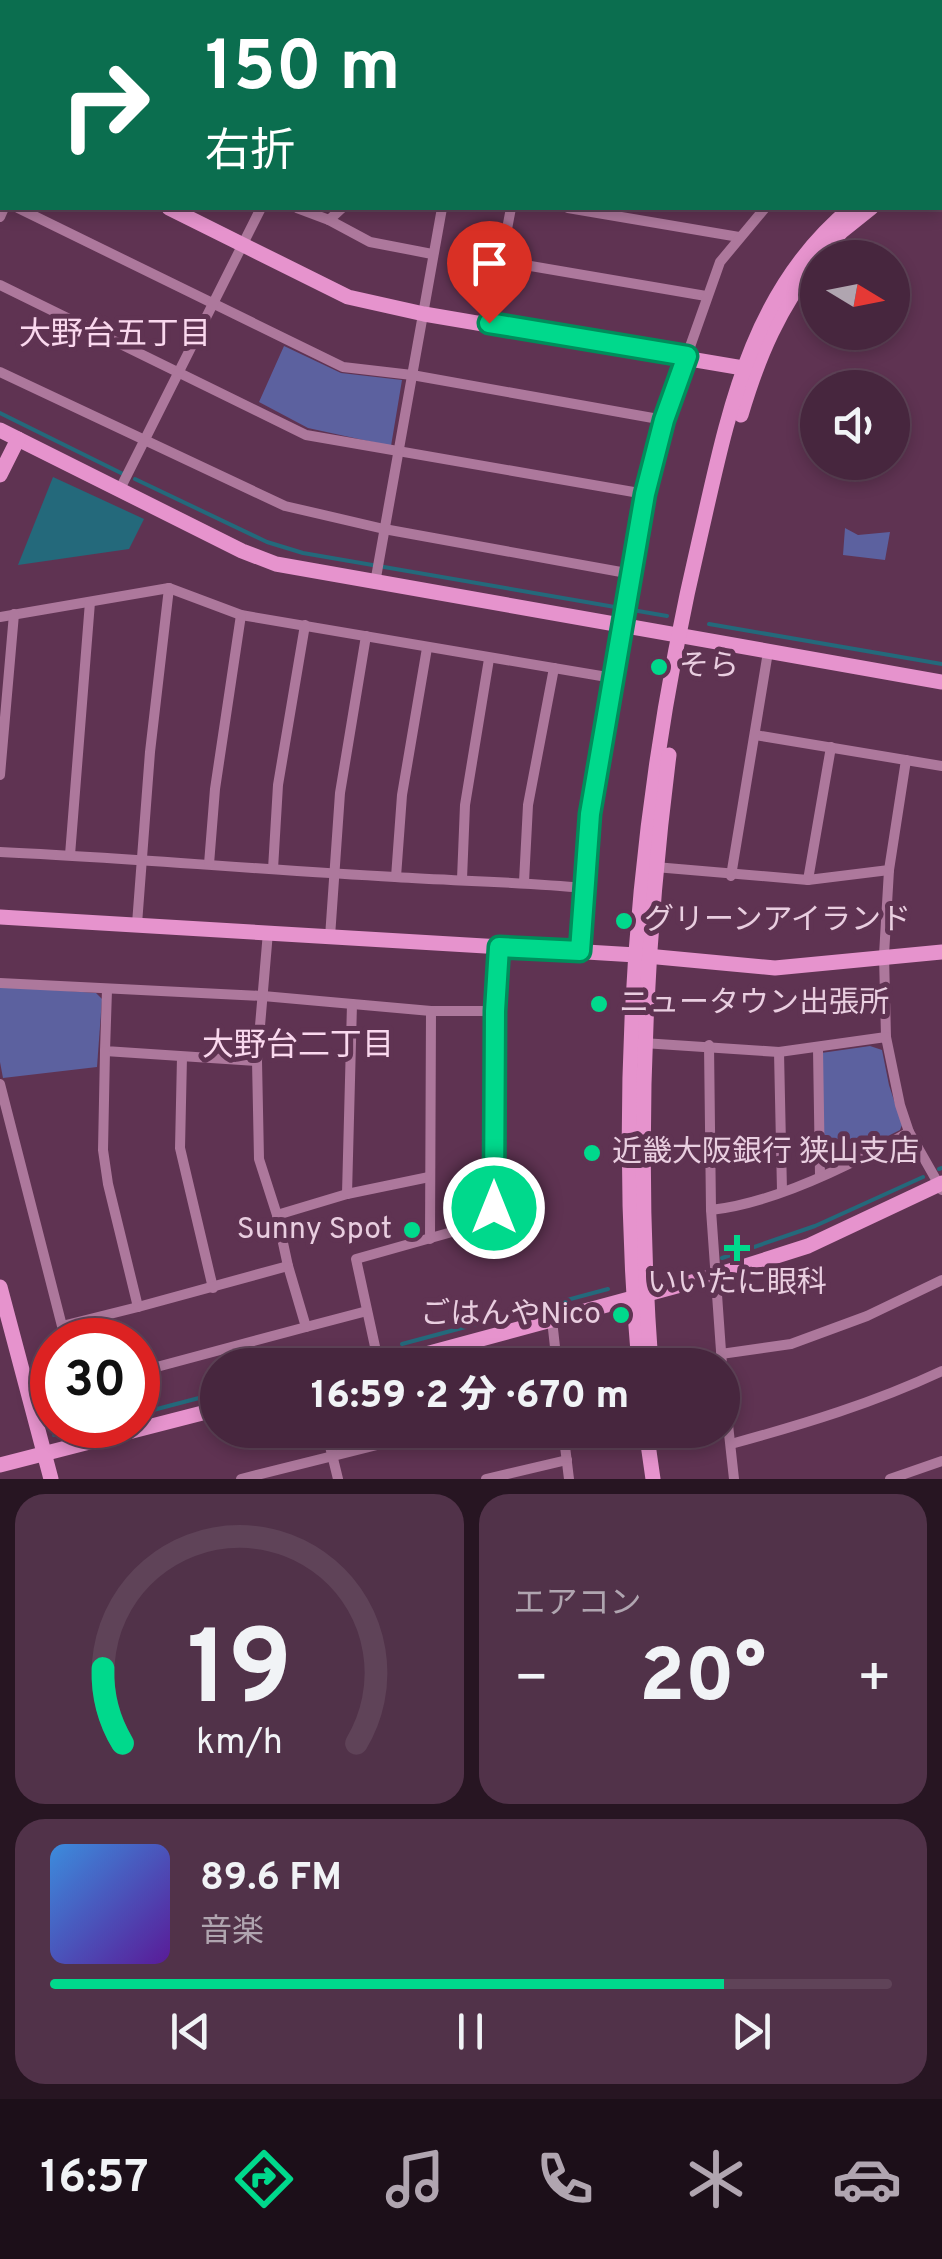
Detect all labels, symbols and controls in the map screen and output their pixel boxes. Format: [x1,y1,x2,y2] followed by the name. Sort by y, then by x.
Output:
[205,26,400,115] text: 150 m
[40,40,170,170] icon: right
[205,125,295,182] text: 右折
[447,221,532,324] pin
[462,236,517,291] icon: arrive
[800,240,910,350] north arrow
[800,240,910,480] map controls
[19,316,211,356] district label: 大野台五丁目
[800,370,910,480] button: sound
[679,649,739,686] place label: そら
[648,656,670,678] marker: そら
[644,903,911,940] place label: グリーンアイランド
[613,910,635,932] marker: グリーンアイランド
[619,986,889,1023] place label: ニュータウン出張所
[588,993,610,1015] marker: ニュータウン出張所
[202,1027,394,1067] district label: 大野台二丁目
[612,1135,919,1172] place label: 近畿大阪銀行 狭山支店
[581,1142,603,1164] marker: 近畿大阪銀行 狭山支店
[442,1156,546,1260] position arrow
[237,1212,392,1249] place label: Sunny Spot
[401,1219,423,1241] marker: Sunny Spot
[724,1235,750,1261] marker: いいたに眼科
[647,1266,827,1303] place label: いいたに眼科
[420,1297,601,1334] place label: ごはんやNico
[610,1304,632,1326] marker: ごはんやNico
[30,1318,160,1448] speed limit sign: 30
[311,1373,629,1422] text: 16:59 · 2 分 · 670 m
[514,1585,642,1625] text: エアコン
[186,1609,292,1741] text: 19
[639,1633,766,1728] text: 20°
[514,1646,549,1716] text: −
[857,1646,892,1716] text: +
[196,1721,283,1767] text: km/h
[200,1855,342,1904] text: 89.6 FM
[200,1913,264,1953] text: 音楽
[163,2004,218,2059] icon: previous
[443,2004,498,2059] icon: pause
[724,2004,779,2059] icon: next
[229,2144,299,2214] icon: directions
[380,2144,450,2214] icon: music
[530,2144,600,2214] icon: phone
[681,2144,751,2214] icon: climate
[832,2144,902,2214] icon: car
[40,2151,149,2208] text: 16:57

